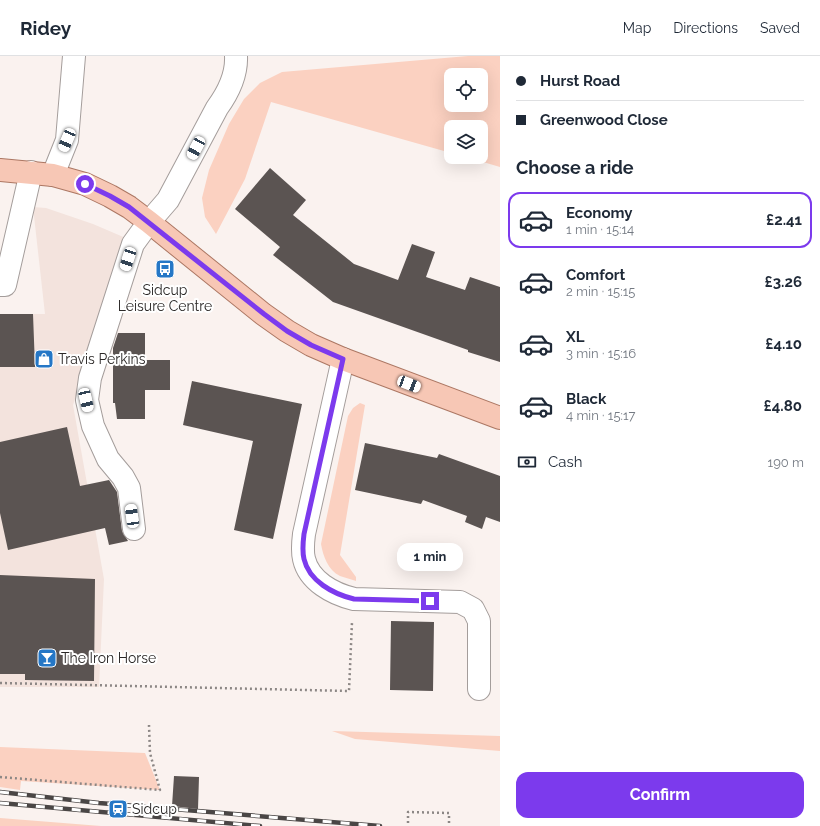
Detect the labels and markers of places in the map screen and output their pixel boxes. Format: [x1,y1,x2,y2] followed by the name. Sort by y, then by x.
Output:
[154,258,176,280] bus stop icon: Sidcup Leisure Centre
[118,282,212,314] place label: Sidcup Leisure Centre
[33,348,55,370] shop icon: Travis Perkins
[58,351,146,367] place label: Travis Perkins
[36,647,58,669] bar icon: The Iron Horse
[61,650,156,666] place label: The Iron Horse
[107,798,129,820] station icon: Sidcup
[132,801,177,817] place label: Sidcup

